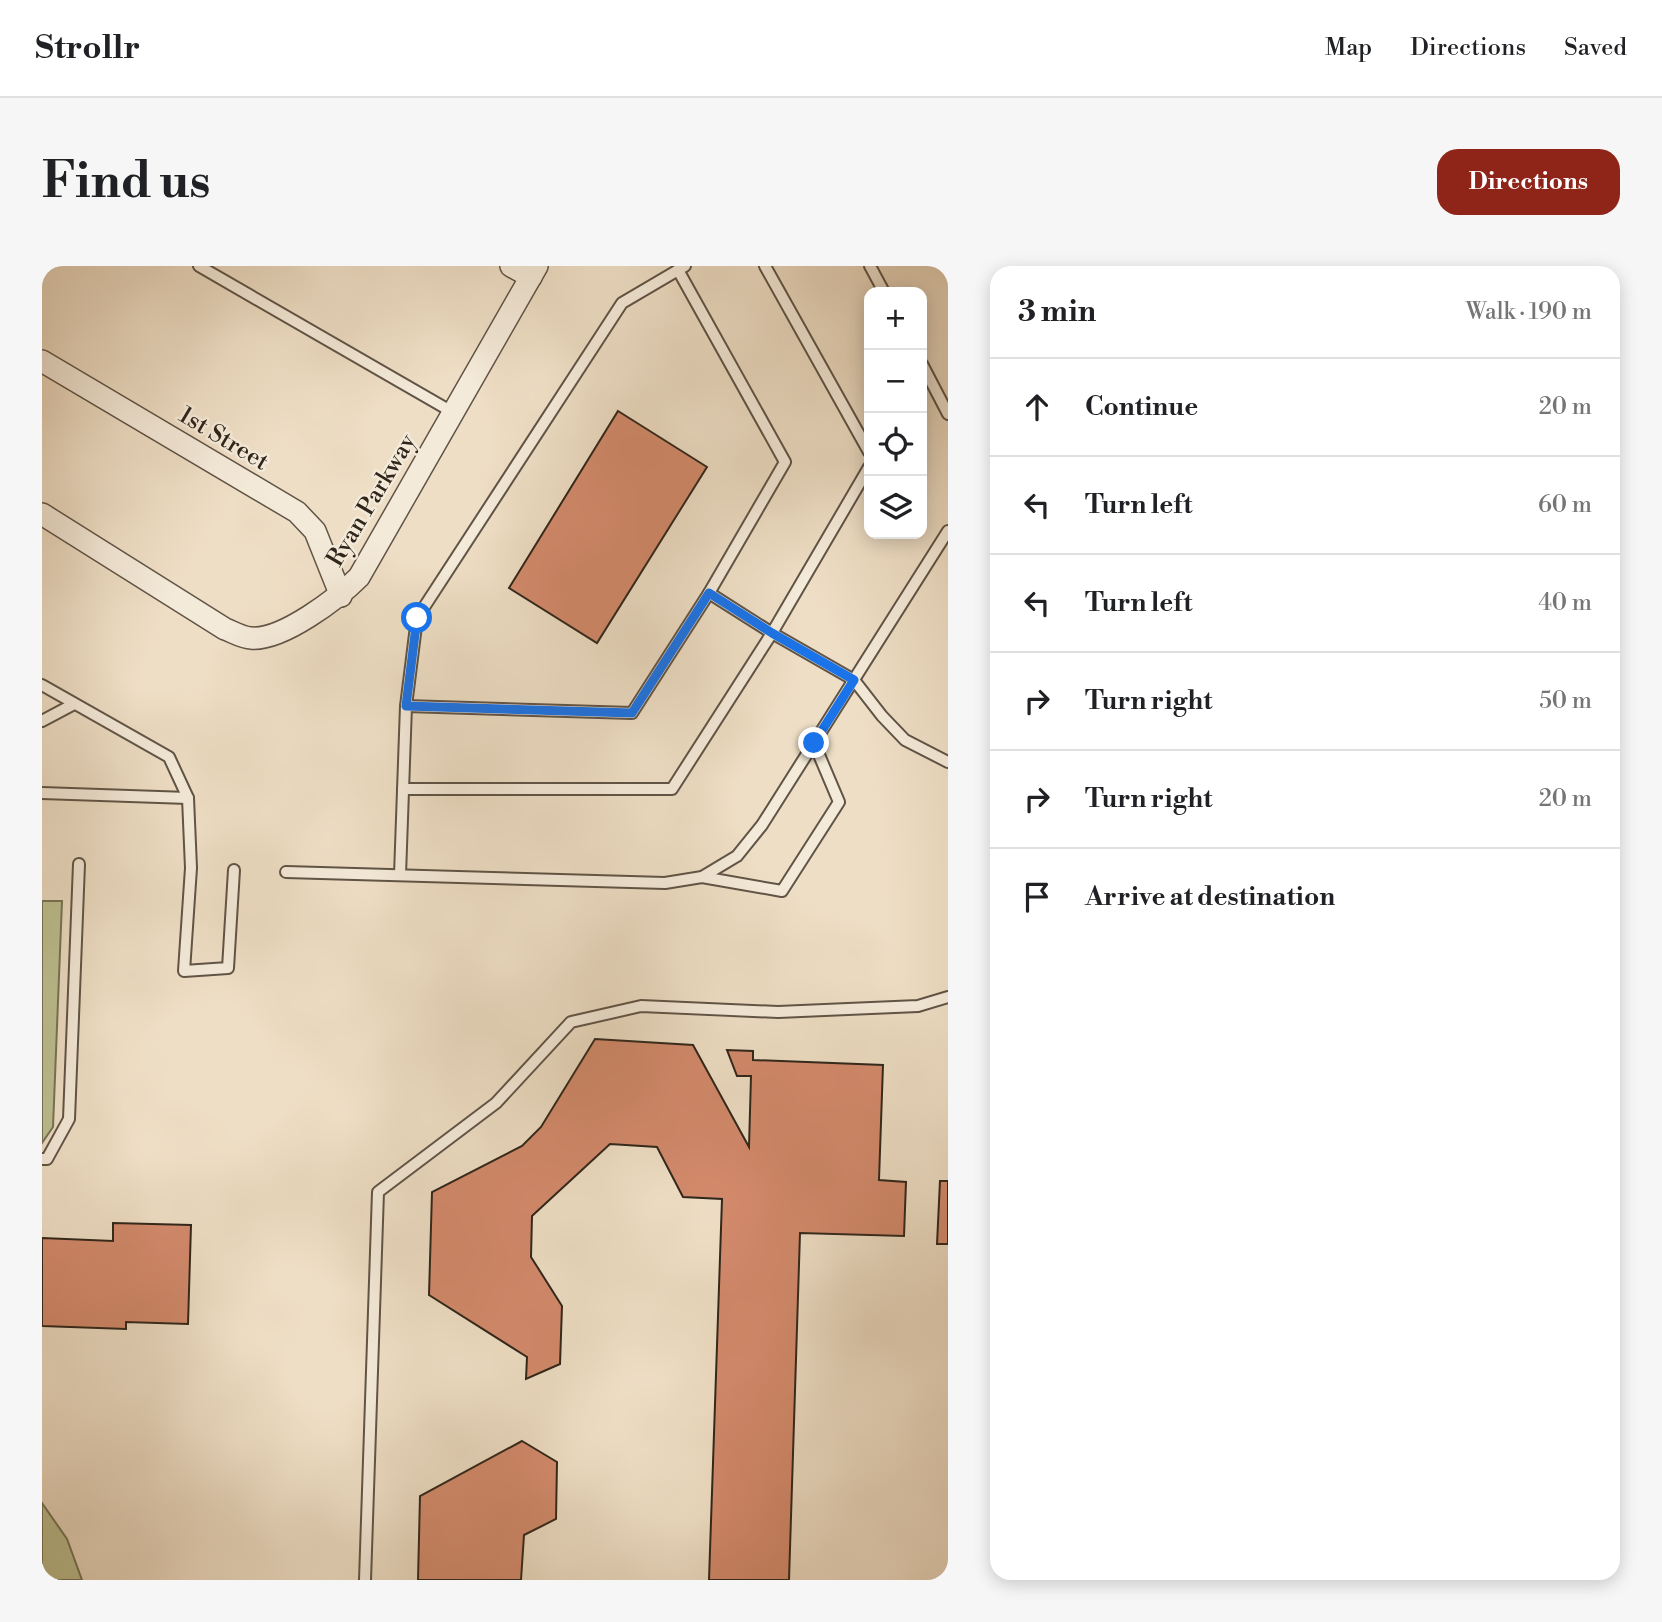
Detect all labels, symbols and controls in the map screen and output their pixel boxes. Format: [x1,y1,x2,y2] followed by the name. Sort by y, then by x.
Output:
[35,28,140,69] text: Strollr
[1325,33,1372,63] text: Map
[1410,33,1526,63] text: Directions
[1564,33,1627,63] text: Saved
[1437,149,1620,215] button: Directions
[42,152,211,213] text: Find us
[864,287,927,539] map controls
[864,287,927,350] button: +
[1018,293,1096,331] text: 3 min
[1466,298,1592,326] text: Walk · 190 m
[864,350,927,413] button: −
[1018,388,1056,426] icon: ahead
[1085,391,1198,423] text: Continue
[1539,393,1592,421] text: 20 m
[173,400,274,478] street label: 1st Street
[864,413,927,476] button: locate
[321,428,423,572] street label: Ryan Parkway
[864,476,927,539] button: layers
[1018,486,1056,524] icon: left
[1085,489,1193,521] text: Turn left
[1538,491,1592,519] text: 60 m
[1018,584,1056,622] icon: left
[1085,587,1193,619] text: Turn left
[1538,589,1592,617] text: 40 m
[401,602,432,633] route start
[1018,682,1056,720] icon: right
[1085,685,1213,717] text: Turn right
[1539,687,1592,715] text: 50 m
[798,727,829,758] route end
[1018,780,1056,818] icon: right
[1085,783,1213,815] text: Turn right
[1539,785,1592,813] text: 20 m
[1018,878,1056,916] icon: arrive
[1085,881,1335,913] text: Arrive at destination

